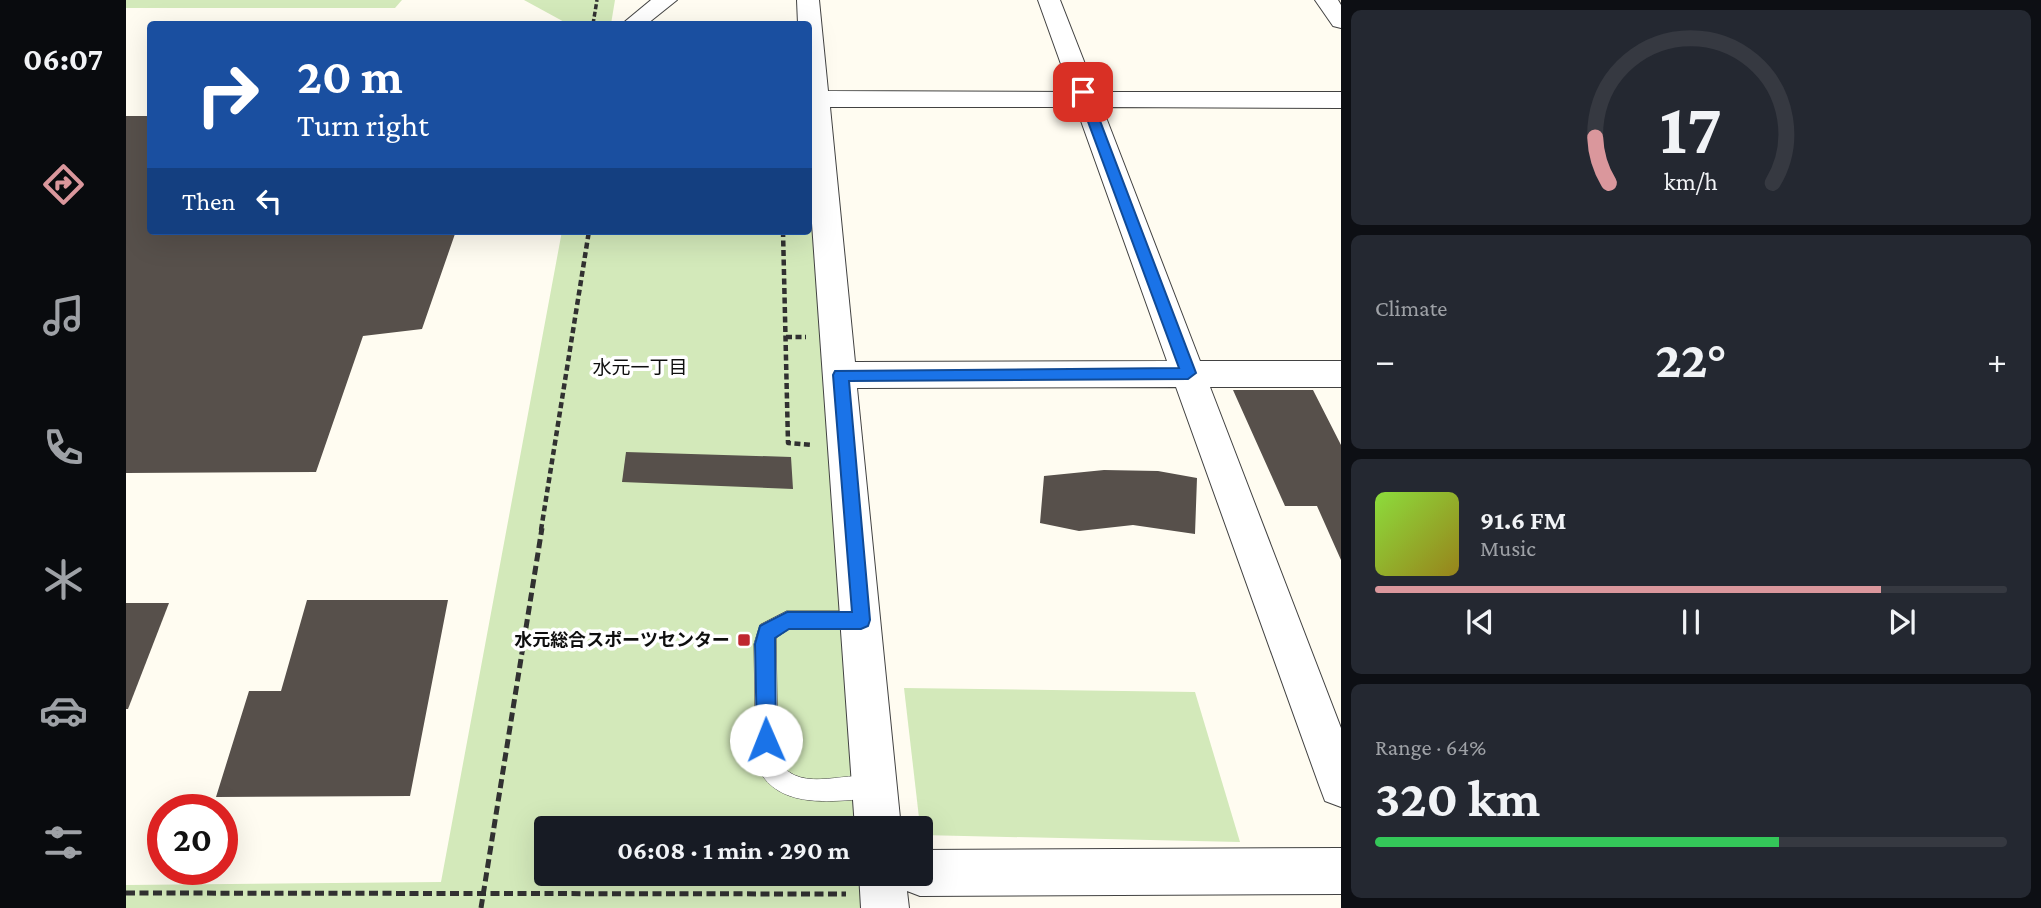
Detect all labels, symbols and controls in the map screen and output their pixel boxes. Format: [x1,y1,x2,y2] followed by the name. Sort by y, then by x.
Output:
[23,41,103,77] text: 06:07
[182,49,273,140] icon: right
[297,49,403,104] text: 20 m
[1053,62,1113,122] pin
[1064,73,1102,111] icon: arrive
[1660,89,1722,170] text: 17
[297,107,429,143] text: Turn right
[39,160,88,209] icon: directions
[1664,168,1718,195] text: km/h
[250,182,288,220] icon: left
[182,187,236,216] text: Then
[39,291,88,340] icon: music
[1375,295,1447,321] text: Climate
[1655,330,1727,388] text: 22°
[1375,339,1395,381] text: −
[1987,339,2007,381] text: +
[592,357,688,378] district label: 水元一丁目
[39,423,88,472] icon: phone
[1480,506,1566,535] text: 91.6 FM
[1480,535,1536,561] text: Music
[39,555,88,604] icon: climate
[1461,603,1499,641] icon: previous
[1672,603,1710,641] icon: pause
[1883,603,1921,641] icon: next
[514,630,730,650] place label: 水元総合スポーツセンター
[736,632,752,648] marker: 水元総合スポーツセンター
[39,686,88,735] icon: car
[729,703,803,777] position arrow
[1375,734,1486,760] text: Range · 64%
[1375,769,1540,827] text: 320 km
[147,794,238,885] speed limit sign: 20
[39,818,88,867] icon: filters
[617,836,850,865] text: 06:08 · 1 min · 290 m

